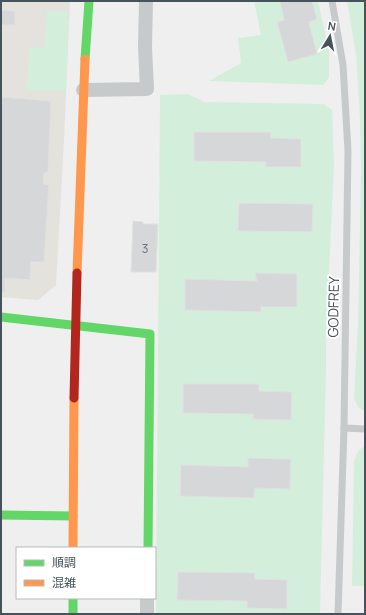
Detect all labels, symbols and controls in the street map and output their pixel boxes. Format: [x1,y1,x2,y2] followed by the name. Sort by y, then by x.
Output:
[310,16,350,56] north arrow
[327,18,337,34] text: N
[142,240,148,257] house number: 3
[323,276,343,338] street label: GODFREY
[16,547,156,599] legend
[52,554,76,571] text: 順調
[52,574,76,591] text: 混雑

